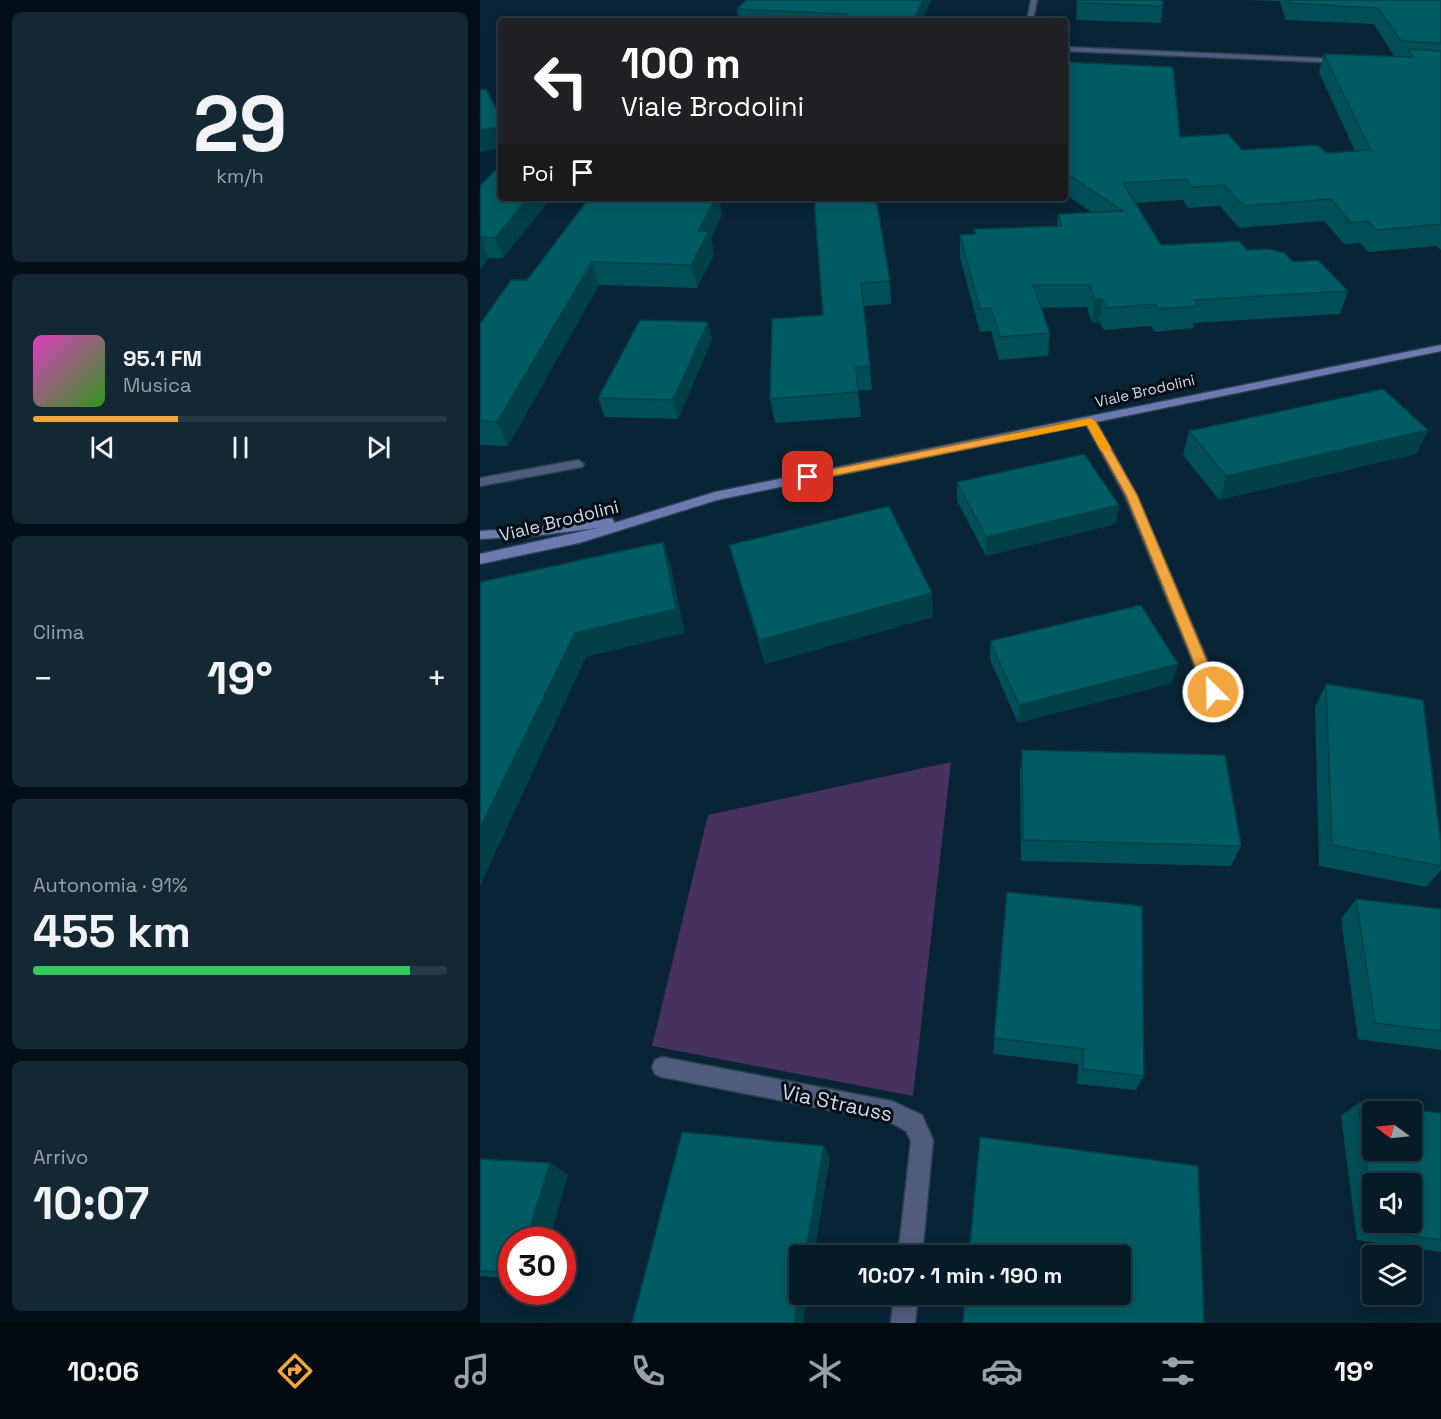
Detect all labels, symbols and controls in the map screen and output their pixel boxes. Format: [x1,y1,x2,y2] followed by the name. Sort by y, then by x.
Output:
[621,37,741,90] text: 100 m
[522,42,600,120] icon: left
[193,74,287,174] text: 29
[621,89,804,124] text: Viale Brodolini
[566,156,599,189] icon: arrive
[522,159,554,187] text: Poi
[216,163,264,189] text: km/h
[123,344,202,372] text: 95.1 FM
[1093,370,1197,411] street label: Viale Brodolini
[123,372,191,398] text: Musica
[86,431,119,464] icon: previous
[224,431,257,464] icon: pause
[362,431,395,464] icon: next
[782,451,833,502] pin
[791,460,824,493] icon: arrive
[497,495,621,546] street label: Viale Brodolini
[33,619,84,645] text: Clima
[207,650,273,707] text: 19°
[33,658,53,700] text: −
[427,658,447,700] text: +
[1181,660,1245,724] position arrow
[33,872,187,898] text: Autonomia · 91%
[33,903,191,960] text: 455 km
[779,1078,895,1127] street label: Via Strauss
[1362,1101,1422,1161] north arrow
[1362,1101,1422,1305] map controls
[33,1144,88,1170] text: Arrivo
[1362,1173,1422,1233] button: sound
[33,1175,149,1232] text: 10:07
[498,1227,576,1305] speed limit sign: 30
[1362,1245,1422,1305] button: layers
[858,1261,1062,1289] text: 10:07 · 1 min · 190 m
[274,1350,316,1392] icon: directions
[451,1350,493,1392] icon: music
[627,1350,669,1392] icon: phone
[804,1350,846,1392] icon: climate
[981,1350,1023,1392] icon: car
[1157,1350,1199,1392] icon: filters
[67,1354,139,1389] text: 10:06
[1334,1354,1374,1389] text: 19°

